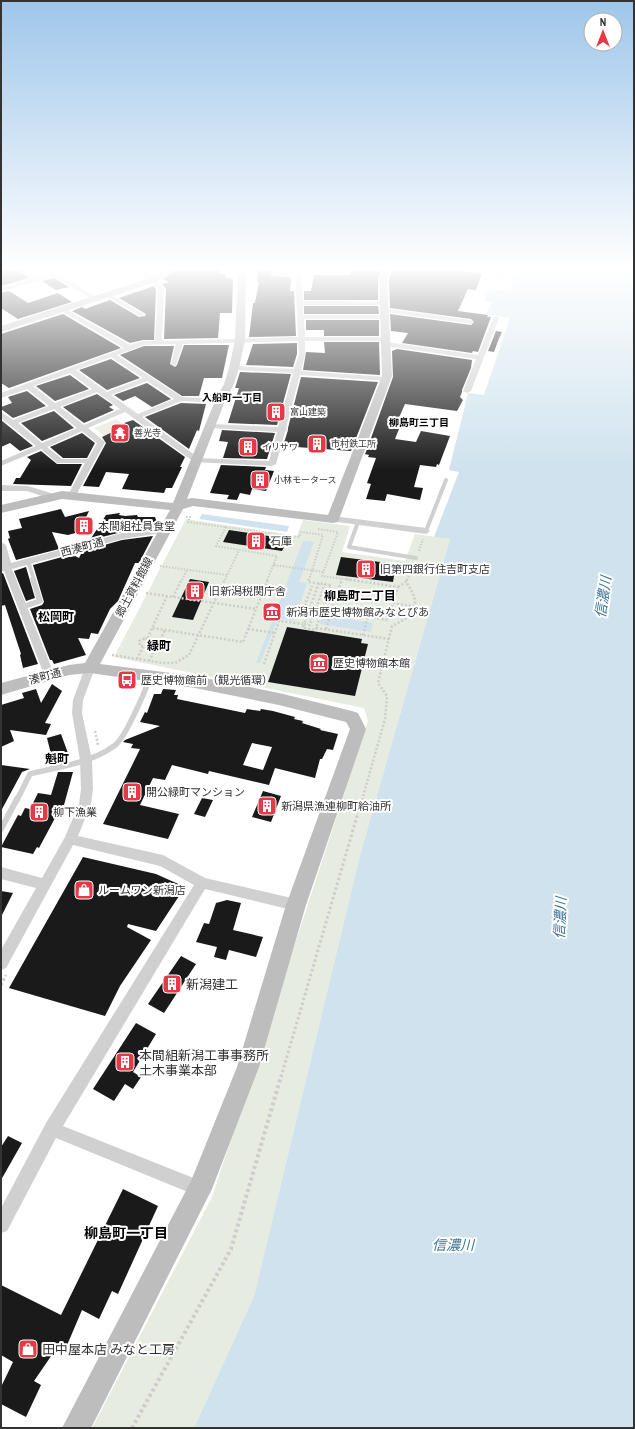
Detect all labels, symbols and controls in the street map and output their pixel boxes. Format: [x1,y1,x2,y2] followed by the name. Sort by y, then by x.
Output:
[583,12,623,52] north arrow
[600,15,606,29] text: N
[202,391,262,404] district label: 入船町一丁目
[265,401,287,423] building icon: 富山建築
[290,406,326,418] place label: 富山建築
[388,416,449,429] district label: 柳島町三丁目
[109,422,131,444] temple icon: 善光寺
[134,427,161,439] place label: 善光寺
[306,433,328,455] building icon: 市村鉄工所
[237,436,259,458] building icon: イリサワ
[331,438,376,450] place label: 市村鉄工所
[262,441,298,453] place label: イリサワ
[249,469,271,491] building icon: 小林モータース
[274,474,337,486] place label: 小林モータース
[73,515,95,537] building icon: 本間組社員食堂
[98,519,175,533] place label: 本間組社員食堂
[245,530,267,552] building icon: 石庫
[270,534,292,548] place label: 石庫
[59,535,105,559] street label: 西湊町通
[112,555,156,619] street label: 郷土資料館線
[355,558,377,580] building icon: 旧第四銀行住吉町支店
[380,562,490,576] place label: 旧第四銀行住吉町支店
[591,573,615,619] water label: 信濃川
[184,580,206,602] building icon: 旧新潟税関庁舎
[209,584,286,598] place label: 旧新潟税関庁舎
[324,588,396,604] district label: 柳島町二丁目
[261,601,283,623] museum icon: 新潟市歴史博物館みなとぴあ
[286,605,429,619] place label: 新潟市歴史博物館みなとぴあ
[38,609,74,625] district label: 松岡町
[147,638,171,654] district label: 緑町
[308,652,330,674] museum icon: 歴史博物館本館
[333,656,410,670] place label: 歴史博物館本館
[27,665,63,687] street label: 湊町通
[116,669,138,691] bus stop icon: 歴史博物館前（観光循環）
[141,673,273,687] place label: 歴史博物館前（観光循環）
[45,751,69,767] district label: 魁町
[121,781,143,803] building icon: 開公緑町マンション
[146,785,245,799] place label: 開公緑町マンション
[256,795,278,817] building icon: 新潟県漁連柳町給油所
[281,799,392,813] place label: 新潟県漁連柳町給油所
[28,801,50,823] building icon: 柳下漁業
[53,805,97,819] place label: 柳下漁業
[73,879,95,901] shop icon: ルームワン新潟店
[98,883,186,897] place label: ルームワン新潟店
[550,895,570,939] water label: 信濃川
[161,973,183,995] building icon: 新潟建工
[186,976,238,993] place label: 新潟建工
[139,1047,269,1079] place label: 本間組新潟工事事務所 土木事業本部
[114,1051,136,1073] building icon: 本間組新潟工事事務所 土木事業本部
[84,1224,168,1242] district label: 柳島町一丁目
[432,1236,476,1254] water label: 信濃川
[17,1338,39,1360] shop icon: 田中屋本店 みなと工房
[42,1341,175,1358] place label: 田中屋本店 みなと工房

